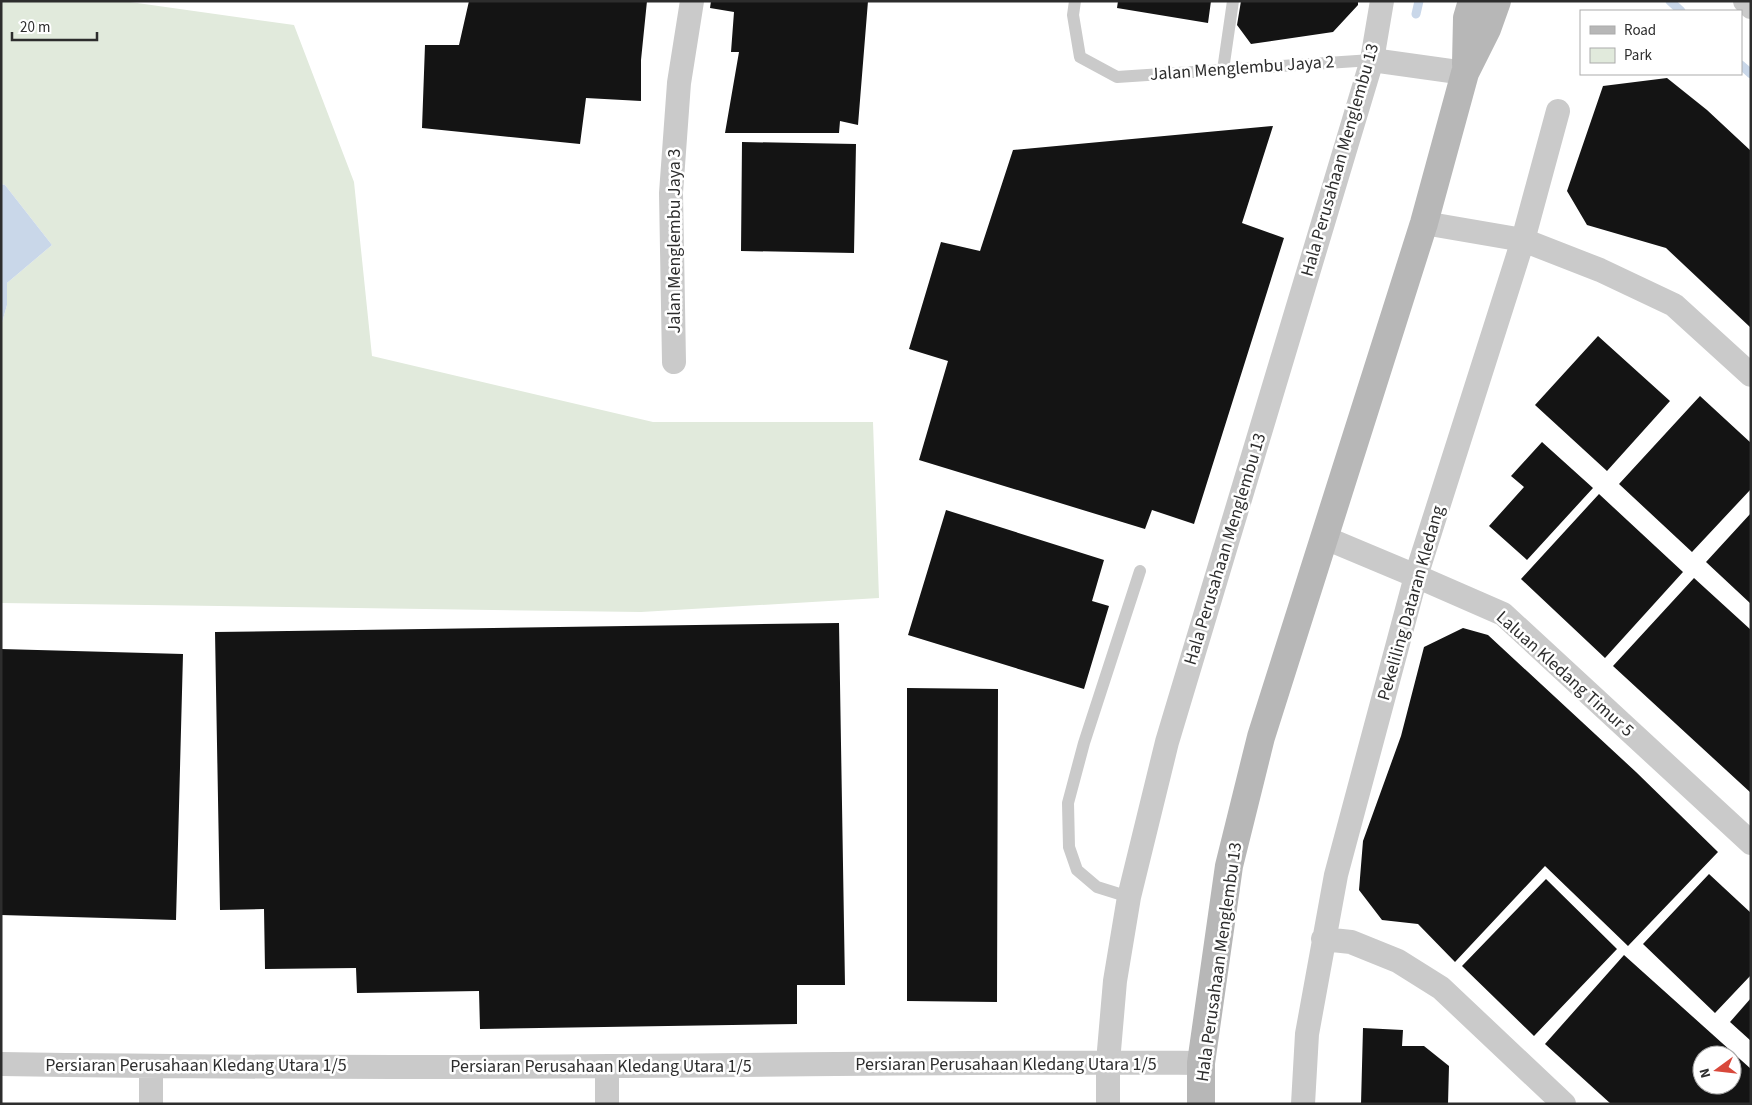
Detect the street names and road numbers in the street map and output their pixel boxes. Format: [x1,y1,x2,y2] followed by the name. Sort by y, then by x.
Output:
[1295,40,1385,279] street label: Hala Perusahaan Menglembu 13
[1149,49,1335,87] street label: Jalan Menglembu Jaya 2
[662,149,687,333] street label: Jalan Menglembu Jaya 3
[1178,430,1272,668] street label: Hala Perusahaan Menglembu 13
[1371,503,1451,703] street label: Pekeliling Dataran Kledang
[1491,605,1639,743] street label: Laluan Kledang Timur 5
[1190,841,1248,1083] street label: Hala Perusahaan Menglembu 13
[855,1052,1157,1077] street label: Persiaran Perusahaan Kledang Utara 1/5
[45,1053,347,1078] street label: Persiaran Perusahaan Kledang Utara 1/5
[450,1054,752,1079] street label: Persiaran Perusahaan Kledang Utara 1/5

